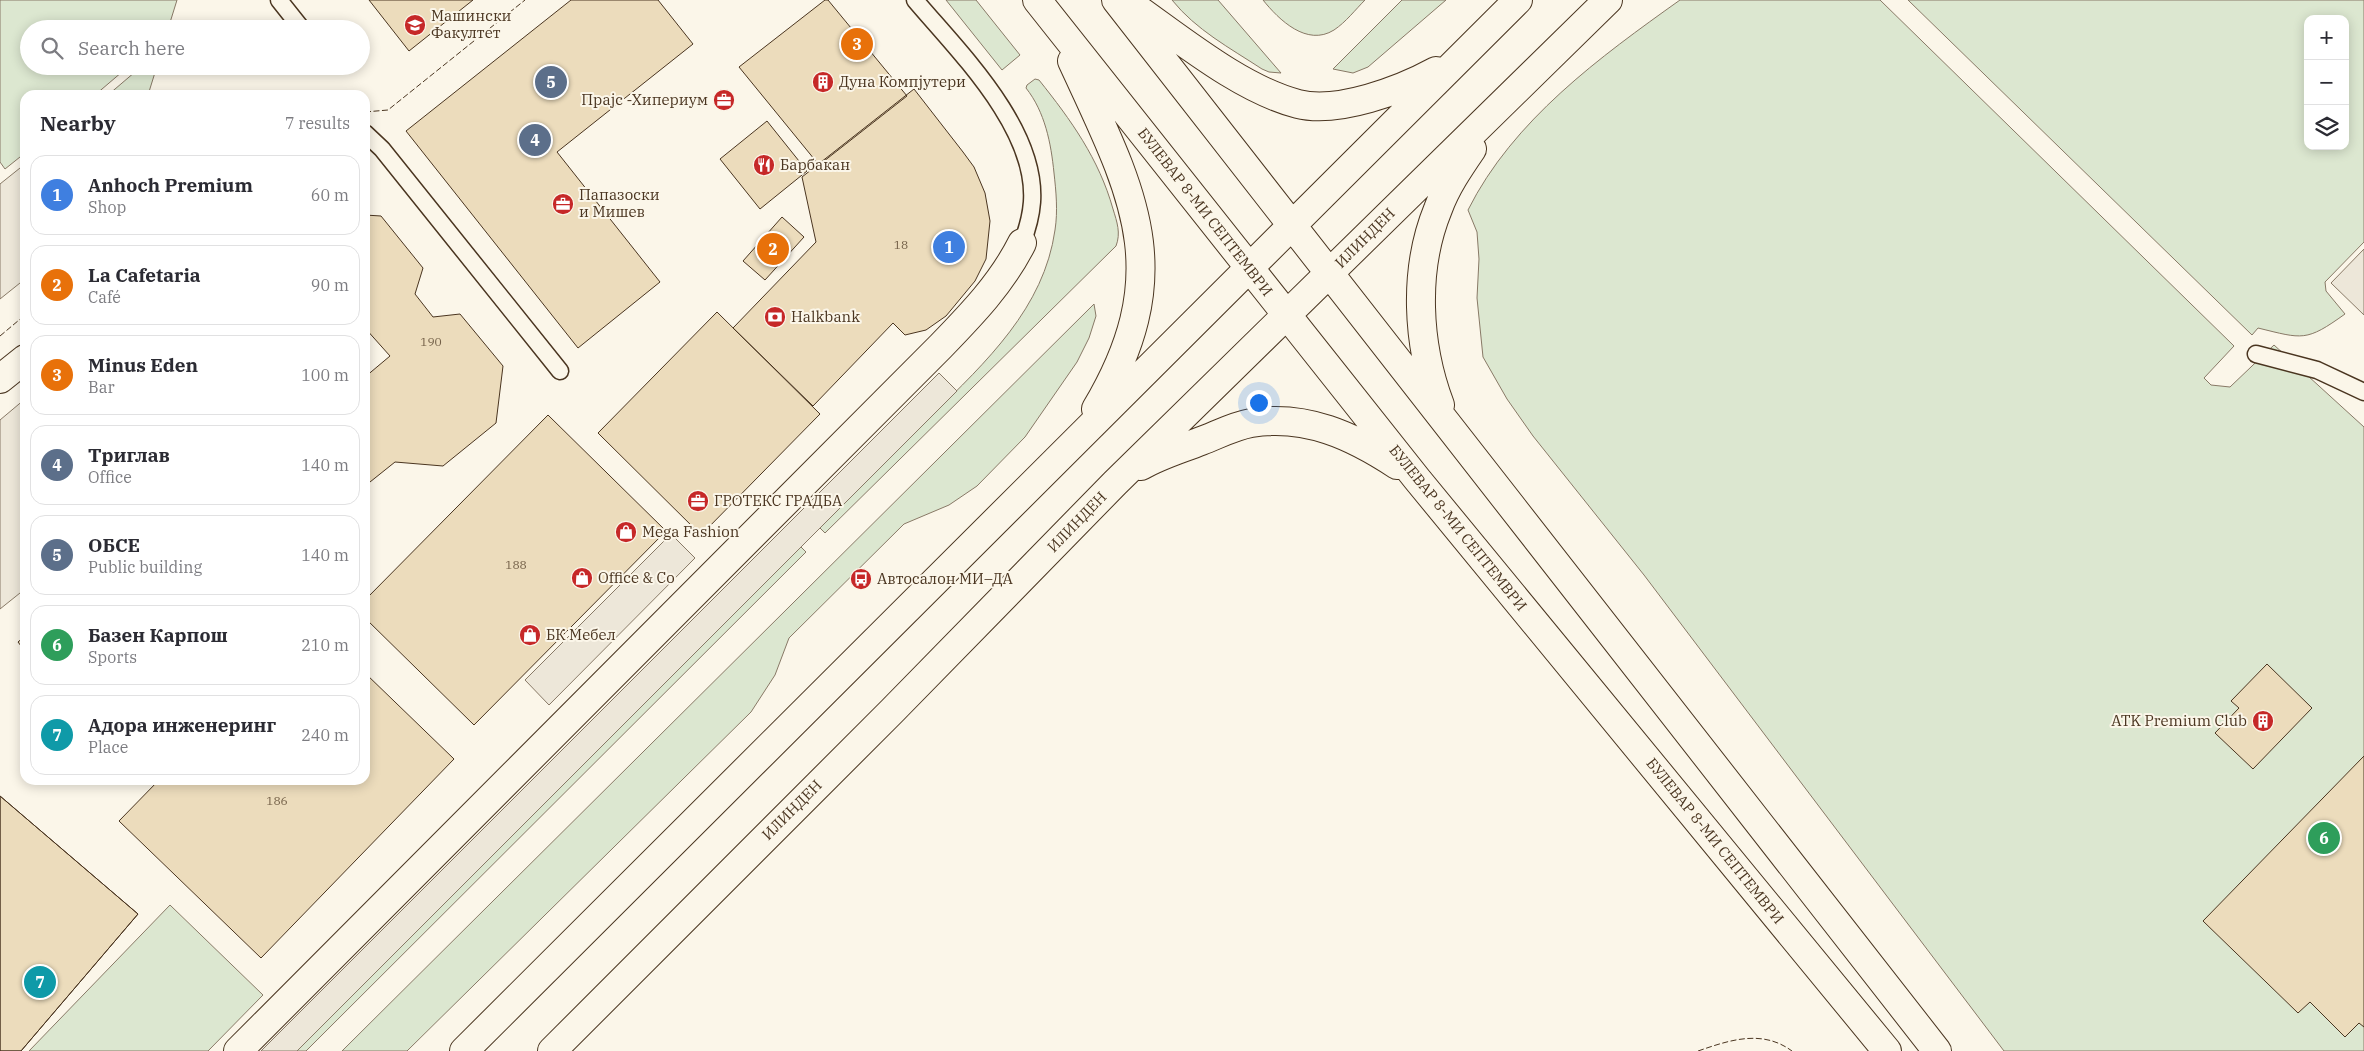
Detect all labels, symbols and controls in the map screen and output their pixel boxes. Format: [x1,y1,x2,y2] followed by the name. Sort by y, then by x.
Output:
[431,6,512,42] place label: Машински Факултет
[403,13,427,37] school or university icon: Машински Факултет
[2304,15,2349,150] map controls
[2304,15,2349,60] button: +
[20,20,370,75] search box
[841,25,873,63] pin: 3
[38,34,66,62] icon: search
[78,36,185,60] text: Search here
[2304,60,2349,105] button: −
[535,63,567,101] pin: 5
[811,70,835,94] building icon: Дуна Компјутери
[839,72,966,91] place label: Дуна Компјутери
[712,88,736,112] office icon: Прајс -Хипериум
[581,90,708,109] place label: Прајс -Хипериум
[2304,105,2349,150] button: layers
[40,109,116,137] text: Nearby
[285,113,350,133] text: 7 results
[519,121,551,159] pin: 4
[1134,124,1277,300] street label: БУЛЕВАР 8-МИ СЕПТЕМВРИ
[752,153,776,177] restaurant icon: Барбакан
[780,155,850,174] place label: Барбакан
[88,173,253,197] text: Anhoch Premium
[52,185,62,205] text: 1
[311,185,349,205] text: 60 m
[579,185,660,221] place label: Папазоски и Мишев
[551,192,575,216] office icon: Папазоски и Мишев
[88,197,126,217] text: Shop
[1331,204,1399,272] street label: ИЛИНДЕН
[933,228,965,266] pin: 1
[757,230,789,268] pin: 2
[894,237,908,252] house number: 18
[88,263,201,287] text: La Cafetaria
[52,275,62,295] text: 2
[311,275,349,295] text: 90 m
[88,287,121,307] text: Café
[763,305,787,329] bank icon: Halkbank
[791,307,860,326] place label: Halkbank
[420,334,442,349] house number: 190
[88,353,198,377] text: Minus Eden
[52,365,62,385] text: 3
[301,365,349,385] text: 100 m
[88,377,115,397] text: Bar
[1246,390,1272,416] your location
[1385,441,1531,615] street label: БУЛЕВАР 8-МИ СЕПТЕМВРИ
[88,443,170,467] text: Триглав
[52,455,62,475] text: 4
[301,455,349,475] text: 140 m
[88,467,132,487] text: Office
[1043,487,1110,556] street label: ИЛИНДЕН
[686,489,710,513] office icon: ГРОТЕКС ГРАДБА
[714,491,843,510] place label: ГРОТЕКС ГРАДБА
[614,520,638,544] shop icon: Mega Fashion
[642,522,740,541] place label: Mega Fashion
[88,533,140,557] text: ОБСЕ
[52,545,62,565] text: 5
[301,545,349,565] text: 140 m
[88,557,202,577] text: Public building
[505,557,527,572] house number: 188
[570,566,594,590] shop icon: Office & Co
[849,567,873,591] bus stop icon: Автосалон МИ–ДА
[598,568,675,587] place label: Office & Co
[877,569,1014,588] place label: Автосалон МИ–ДА
[88,623,228,647] text: Базен Карпош
[518,623,542,647] shop icon: БК Мебел
[546,625,616,644] place label: БК Мебел
[52,635,62,655] text: 6
[301,635,349,655] text: 210 m
[88,647,137,667] text: Sports
[2251,709,2275,733] building icon: ATK Premium Club
[2111,711,2247,730] place label: ATK Premium Club
[88,713,276,737] text: Адора инженеринг
[52,725,62,745] text: 7
[301,725,349,745] text: 240 m
[88,737,128,757] text: Place
[1642,754,1788,928] street label: БУЛЕВАР 8-МИ СЕПТЕМВРИ
[758,776,826,844] street label: ИЛИНДЕН
[266,793,288,808] house number: 186
[2308,819,2340,857] pin: 6
[24,963,56,1001] pin: 7

